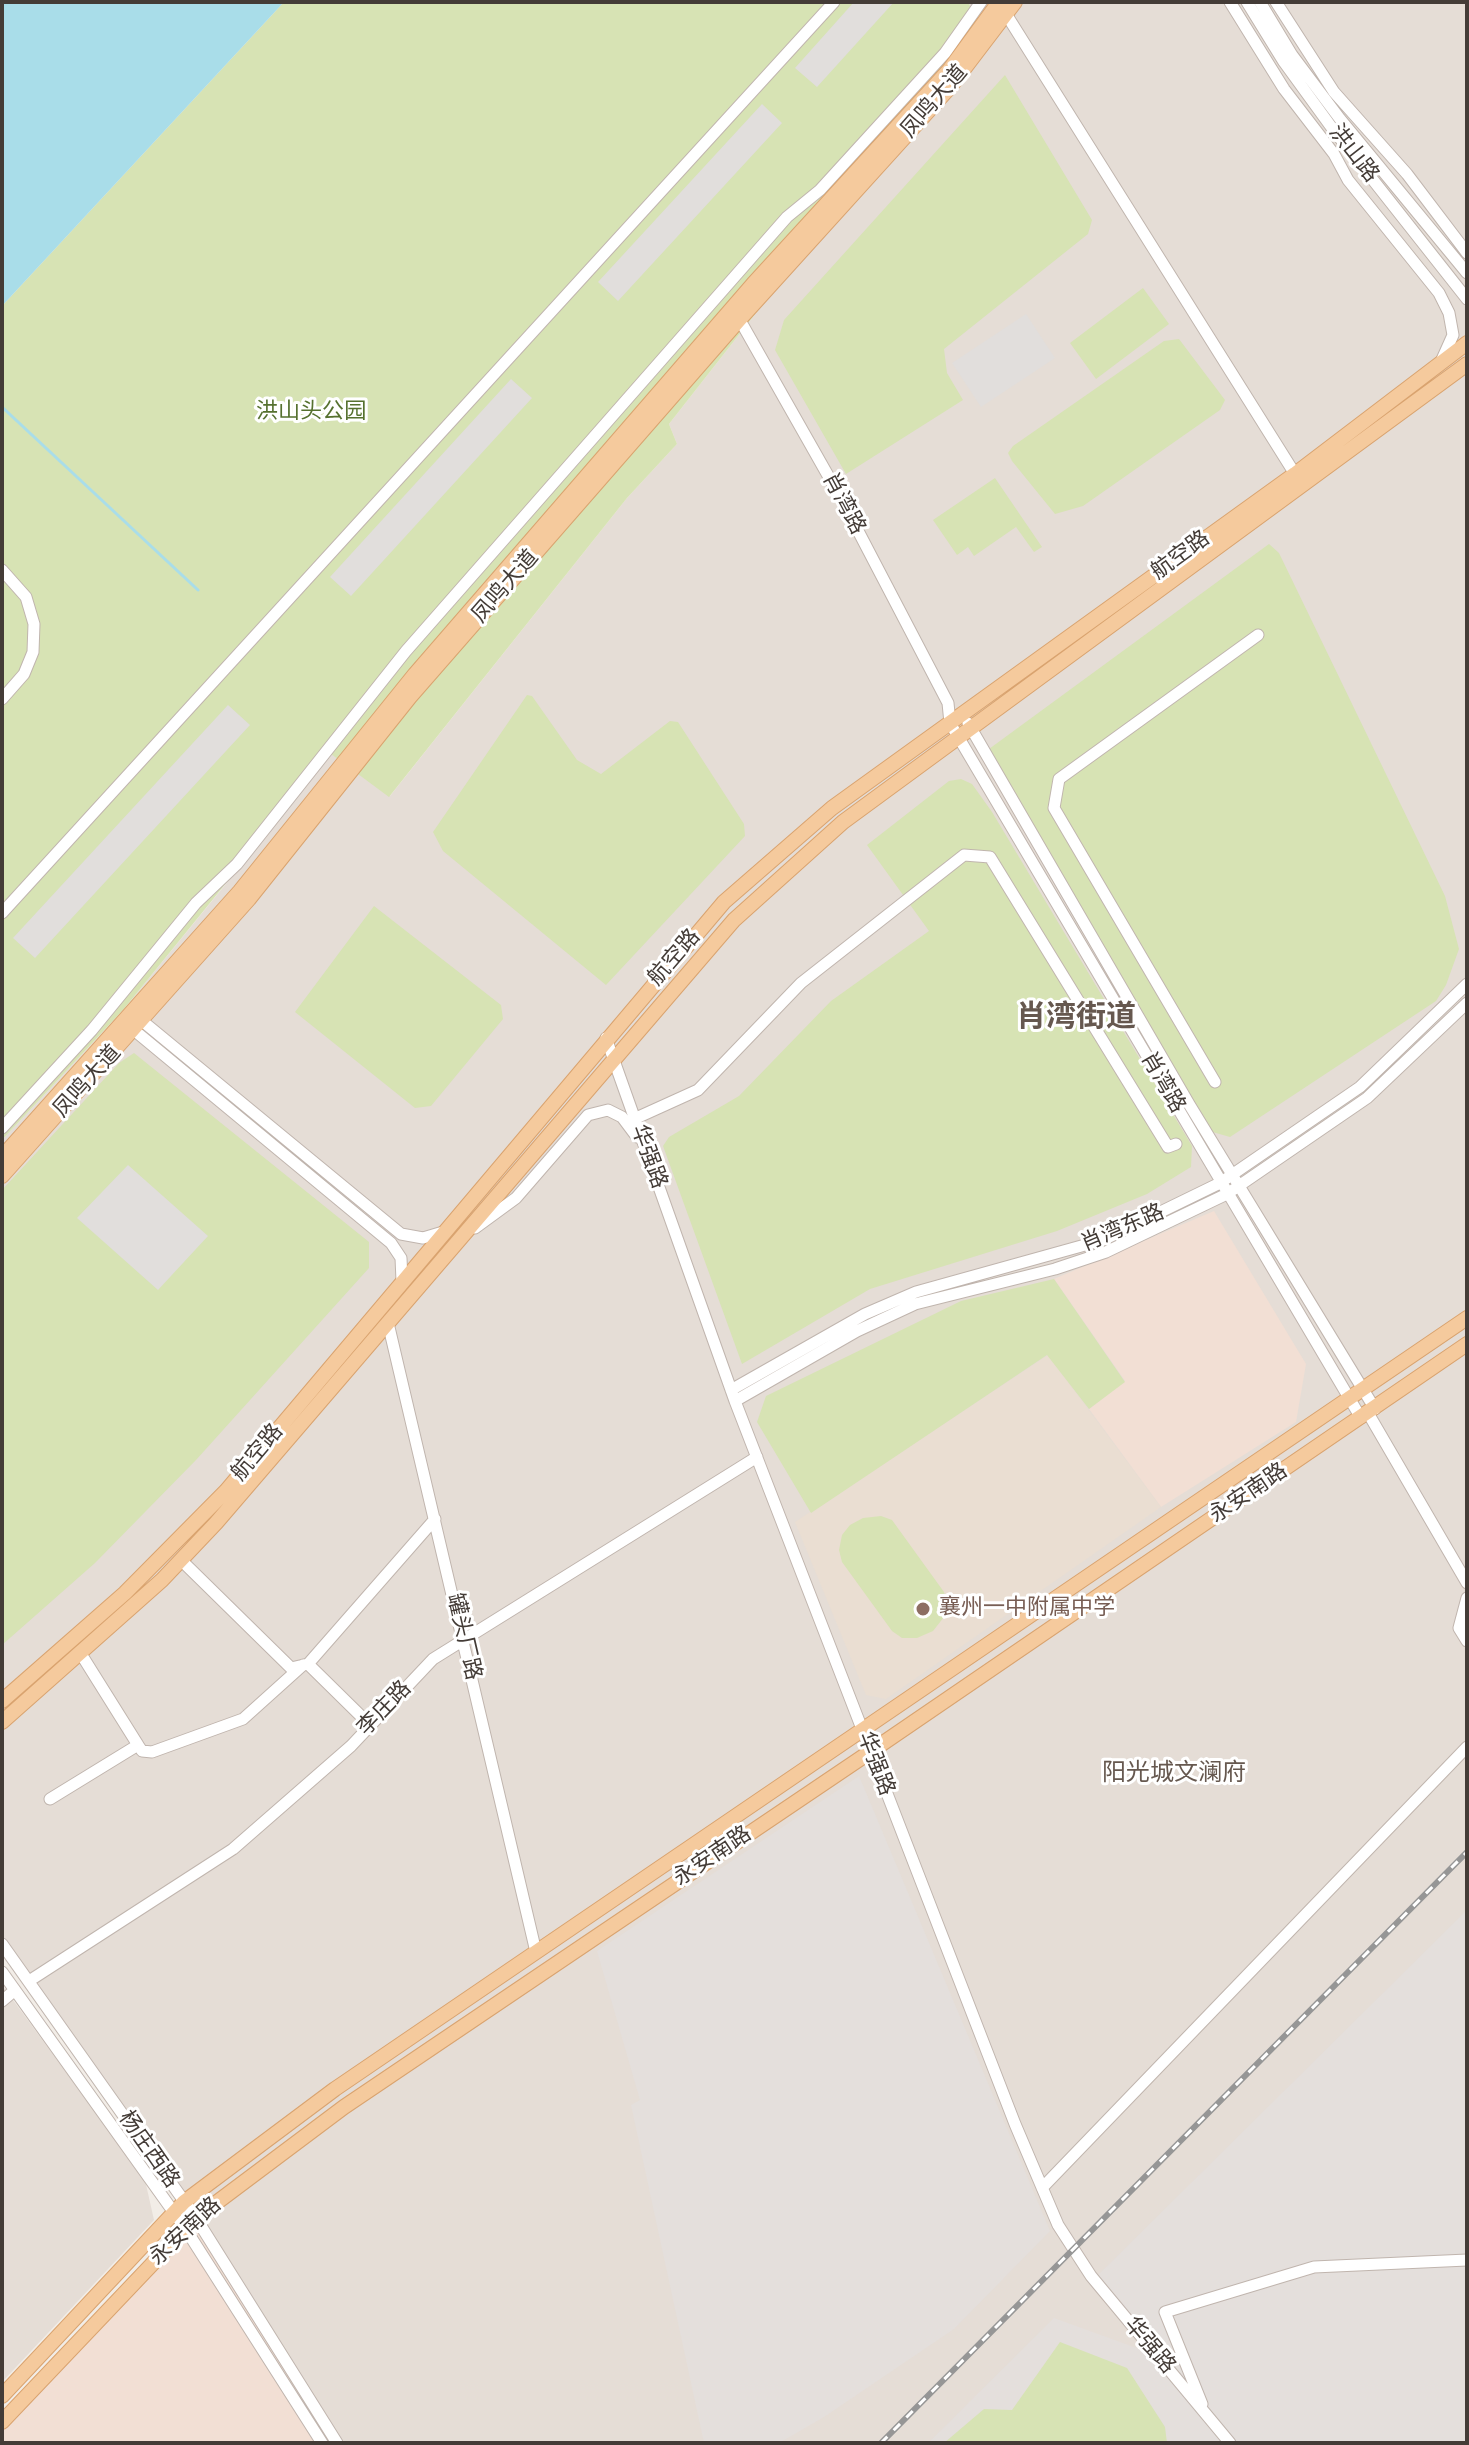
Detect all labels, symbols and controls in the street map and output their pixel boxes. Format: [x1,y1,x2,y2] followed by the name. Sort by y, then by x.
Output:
[896,60,974,144] street label: 凤鸣大道
[1322,120,1384,188] street label: 洪山路
[256,400,366,426] park label: 洪山头公园
[816,469,870,539] street label: 肖湾路
[1147,526,1215,586] street label: 航空路
[467,545,545,629] street label: 凤鸣大道
[643,924,707,992] street label: 航空路
[1016,1001,1136,1037] district label: 肖湾街道
[49,1040,127,1124] street label: 凤鸣大道
[1134,1048,1190,1118] street label: 肖湾路
[624,1121,672,1193] street label: 华强路
[1077,1200,1169,1258] street label: 肖湾东路
[227,1419,289,1487] street label: 航空路
[1205,1458,1293,1530] street label: 永安南路
[440,1591,486,1683] street label: 罐头厂路
[939,1596,1115,1622] place label: 襄州一中附属中学
[914,1600,932,1618] marker: 襄州一中附属中学
[353,1676,417,1742] street label: 李庄路
[851,1728,899,1800] street label: 华强路
[1102,1760,1246,1788] district label: 阳光城文澜府
[669,1821,757,1893] street label: 永安南路
[112,2106,184,2194] street label: 杨庄西路
[145,2192,227,2272] street label: 永安南路
[1118,2312,1180,2380] street label: 华强路

